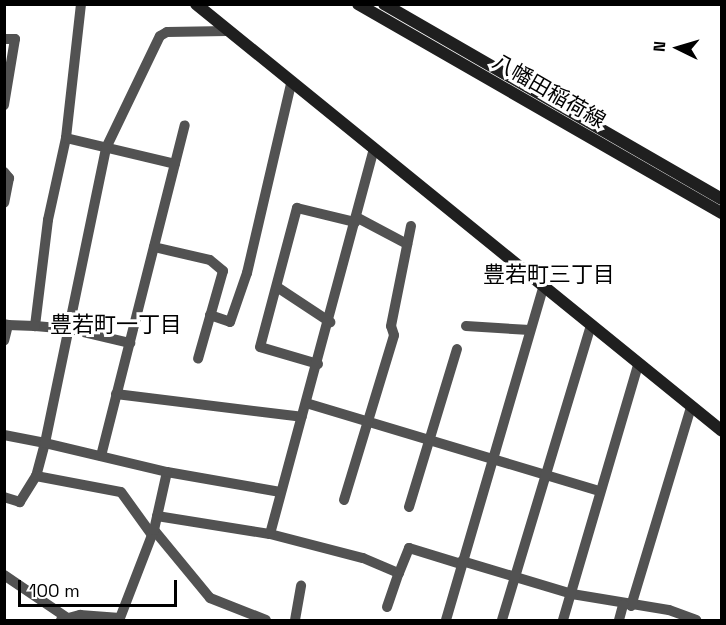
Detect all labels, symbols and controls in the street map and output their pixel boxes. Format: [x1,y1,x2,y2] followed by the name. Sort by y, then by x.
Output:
[648,18,708,78] north arrow
[649,40,670,53] text: N
[488,49,610,133] street label: 八幡田稲荷線
[483,262,615,288] district label: 豊若町三丁目
[50,312,182,338] district label: 豊若町一丁目
[21,568,180,606] scale bar
[29,579,80,602] text: 100 m

